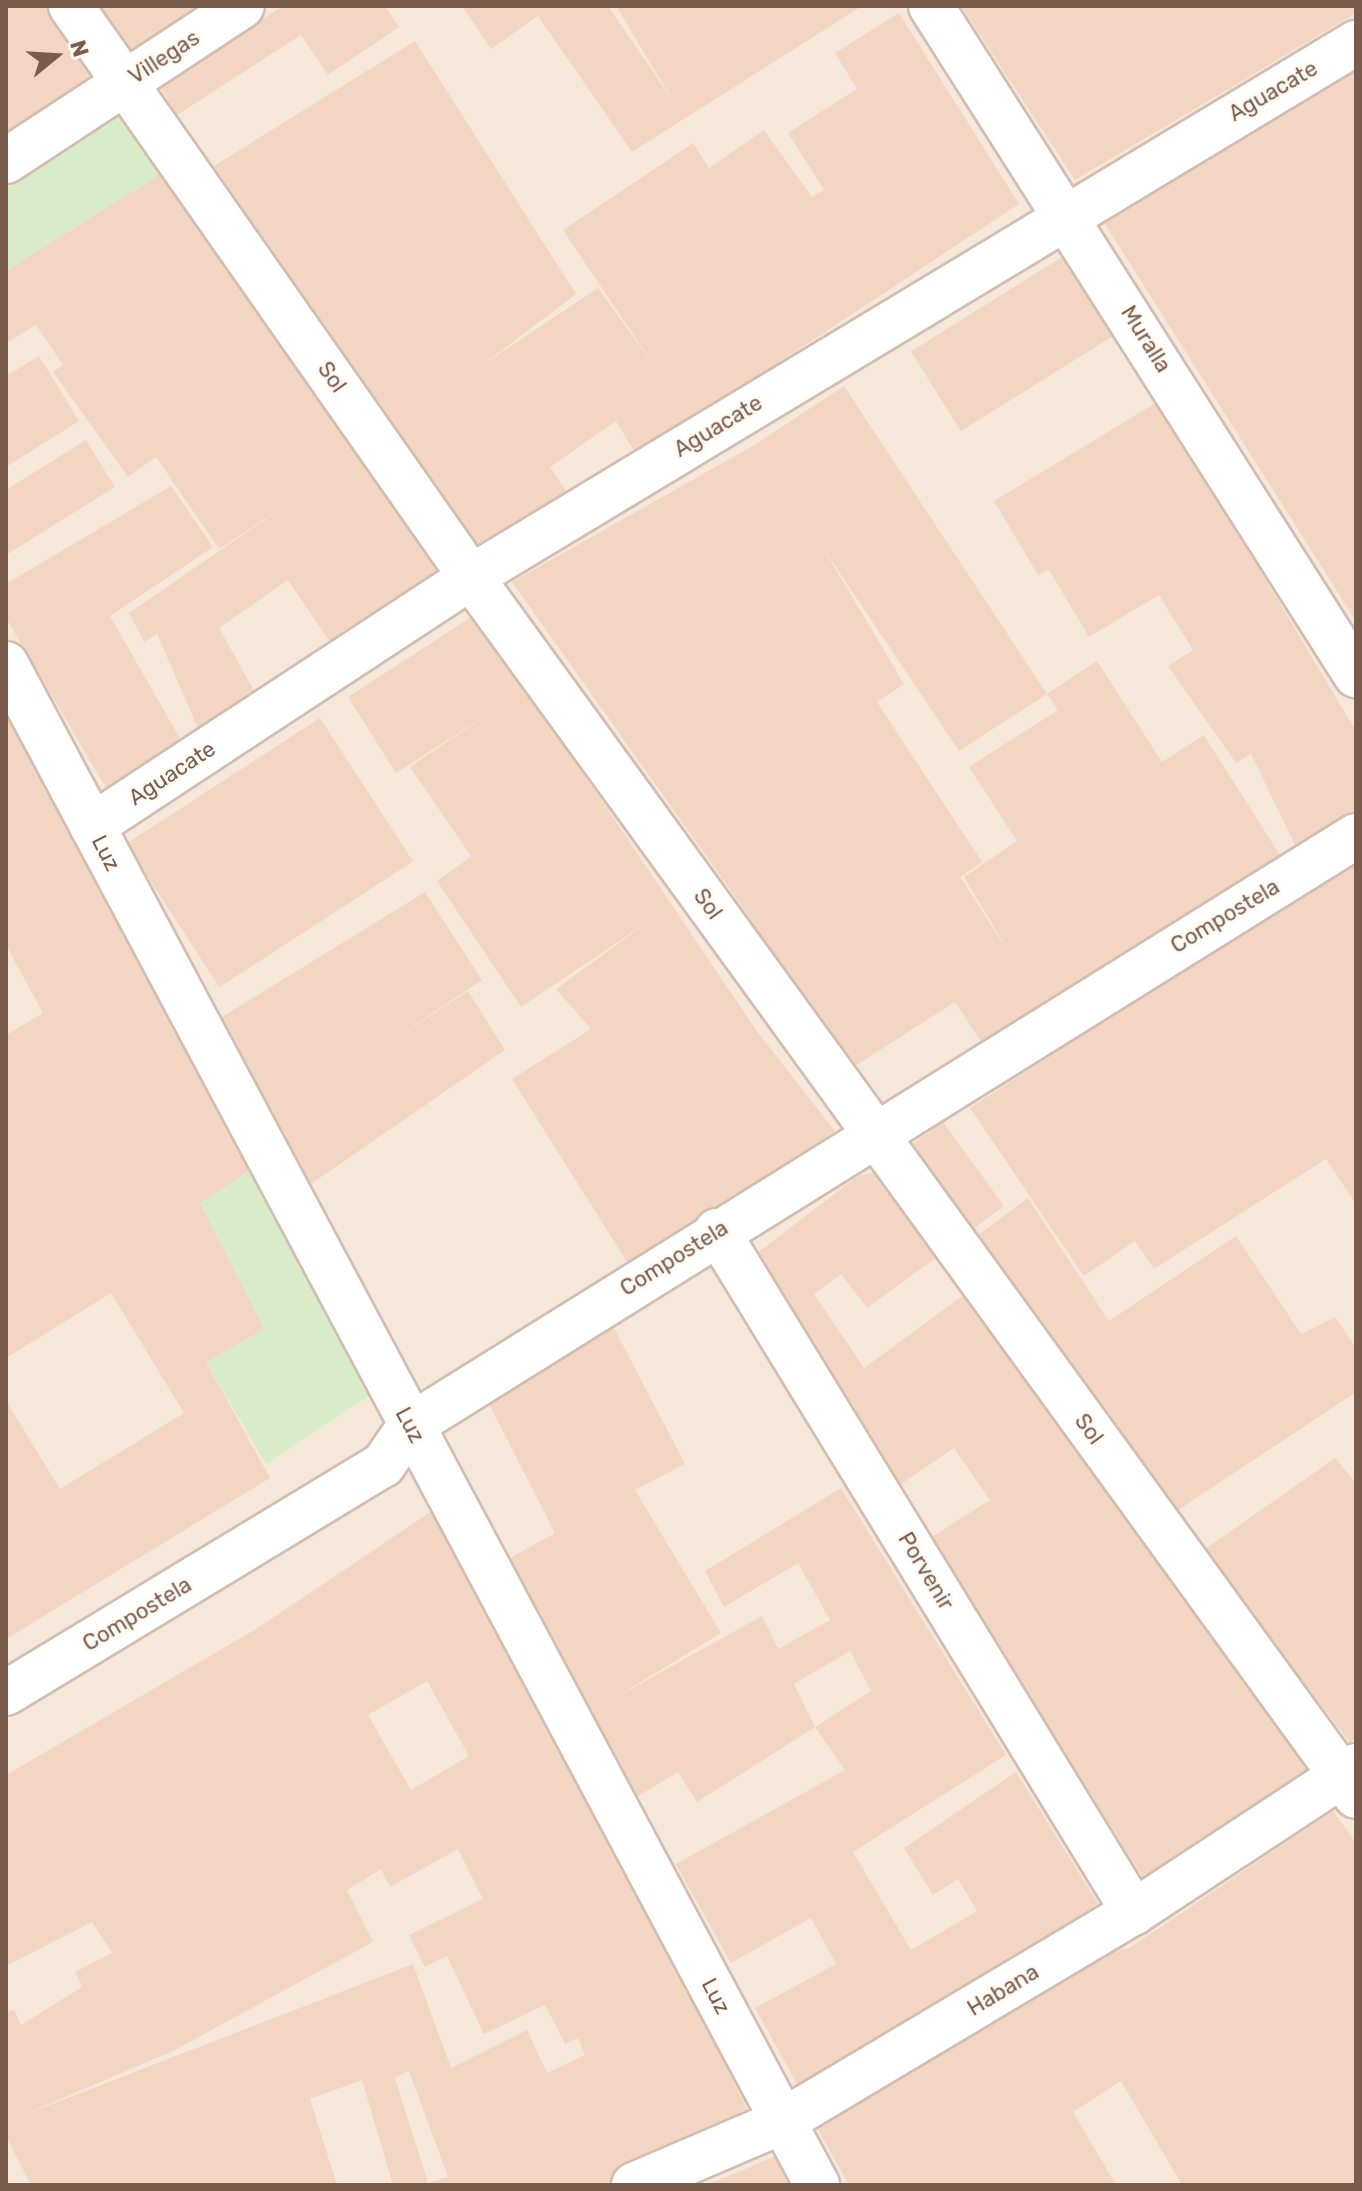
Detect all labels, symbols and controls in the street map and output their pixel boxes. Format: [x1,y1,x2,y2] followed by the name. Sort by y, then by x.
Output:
[16,16,96,96] north arrow
[124,24,204,90] street label: Villegas
[64,37,95,60] text: N
[1224,55,1322,127] street label: Aguacate
[1115,301,1177,377] street label: Muralla
[312,356,352,398] street label: Sol
[669,389,767,463] street label: Aguacate
[124,735,220,811] street label: Aguacate
[86,831,126,875] street label: Luz
[1166,873,1284,959] street label: Compostela
[688,883,728,925] street label: Sol
[615,1214,733,1302] street label: Compostela
[390,1403,430,1447] street label: Luz
[1069,1408,1109,1450] street label: Sol
[893,1527,959,1615] street label: Porvenir
[78,1571,196,1657] street label: Compostela
[963,1958,1043,2022] street label: Habana
[696,1974,736,2018] street label: Luz

